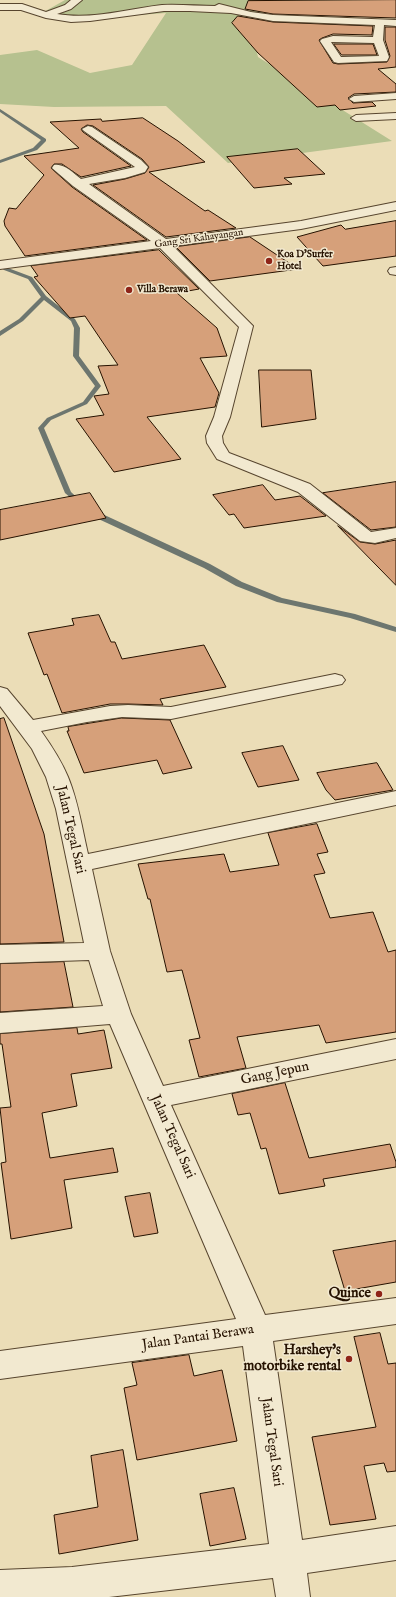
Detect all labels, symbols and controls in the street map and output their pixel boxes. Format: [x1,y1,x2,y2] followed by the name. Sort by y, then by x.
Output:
[154,227,244,251] street label: Gang Sri Kahayangan
[277,249,333,272] place label: Koa D'Surfer Hotel
[264,256,274,266] marker: Koa D'Surfer Hotel
[137,284,188,296] place label: Villa Berawa
[124,285,134,295] marker: Villa Berawa
[52,784,88,876] street label: Jalan Tegal Sari
[239,1059,311,1089] street label: Gang Jepun
[146,1093,198,1181] street label: Jalan Tegal Sari
[329,1286,371,1302] place label: Quince
[374,1289,384,1299] marker: Quince
[141,1322,255,1354] street label: Jalan Pantai Berawa
[244,1343,341,1376] place label: Harshey's motorbike rental
[344,1354,354,1364] marker: Harshey's motorbike rental
[256,1396,286,1488] street label: Jalan Tegal Sari

